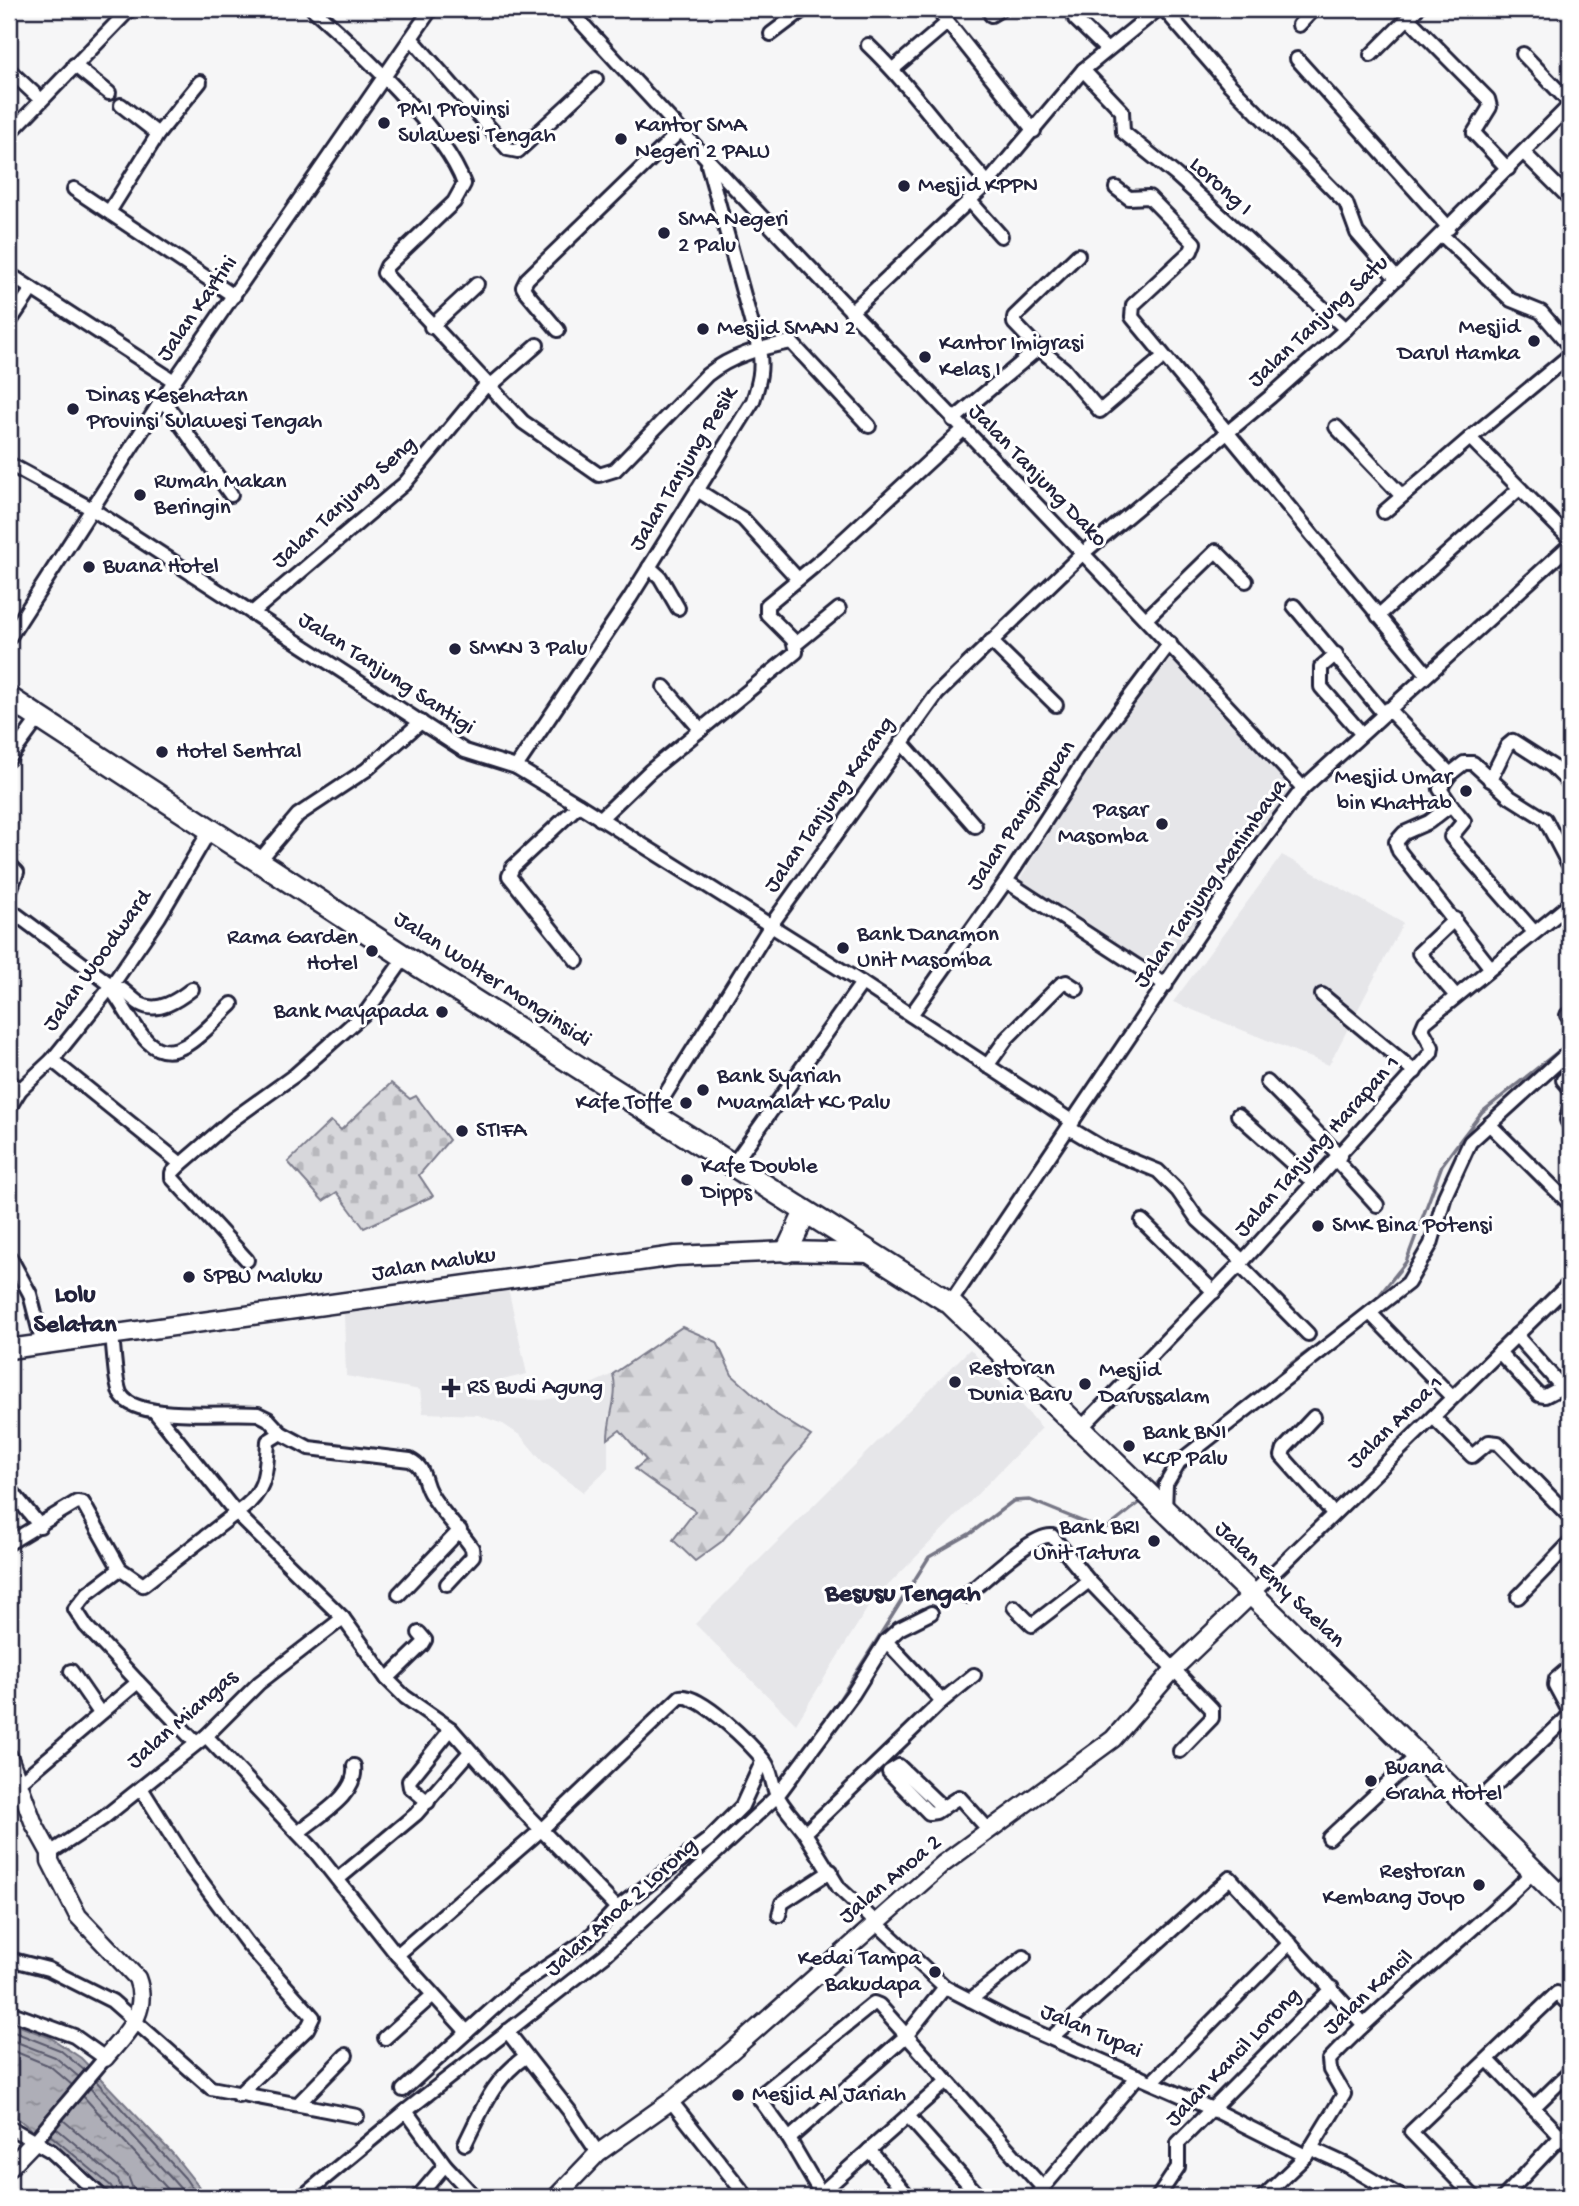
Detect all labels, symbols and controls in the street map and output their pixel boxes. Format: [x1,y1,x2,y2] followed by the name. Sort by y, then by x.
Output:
[397,97,556,150] place label: PMI Provinsi Sulawesi Tengah
[635,113,770,166] place label: Kantor SMA Negeri 2 PALU
[376,115,392,131] marker: PMI Provinsi Sulawesi Tengah
[613,131,629,147] marker: Kantor SMA Negeri 2 PALU
[1183,152,1257,222] street label: Lorong I
[918,173,1038,200] place label: Mesjid KPPN
[896,178,912,194] marker: Mesjid KPPN
[678,207,789,260] place label: SMA Negeri 2 Palu
[656,225,672,241] marker: SMA Negeri 2 Palu
[1243,250,1395,394] street label: Jalan Tanjung Satu
[152,251,244,367] street label: Jalan Kartini
[1396,315,1522,368] place label: Mesjid Darul Hamka
[717,316,856,343] place label: Mesjid SMAN 2
[695,321,711,337] marker: Mesjid SMAN 2
[939,331,1085,384] place label: Kantor Imigrasi Kelas I
[1526,333,1542,349] marker: Mesjid Darul Hamka
[917,349,933,365] marker: Kantor Imigrasi Kelas I
[624,380,745,556] street label: Jalan Tanjung Pesik
[85,383,322,436] place label: Dinas Kesehatan Provinsi Sulawesi Tengah
[962,399,1112,553] street label: Jalan Tanjung Dako
[65,401,81,417] marker: Dinas Kesehatan Provinsi Sulawesi Tengah
[267,431,423,575] street label: Jalan Tanjung Seng
[153,469,286,522] place label: Rumah Makan Beringin
[132,487,148,503] marker: Rumah Makan Beringin
[102,554,219,581] place label: Buana Hotel
[81,559,97,575] marker: Buana Hotel
[292,607,480,741] street label: Jalan Tanjung Santigi
[469,636,588,663] place label: SMKN 3 Palu
[447,641,463,657] marker: SMKN 3 Palu
[759,712,901,898] street label: Jalan Tanjung Karang
[962,736,1082,896] street label: Jalan Pangimpuan
[176,739,302,766] place label: Hotel Sentral
[154,744,170,760] marker: Hotel Sentral
[1335,765,1454,818] place label: Mesjid Umar bin Khattab
[1129,773,1294,994] street label: Jalan Tanjung Manimbaya
[1458,783,1474,799] marker: Mesjid Umar bin Khattab
[1058,798,1150,851] place label: Pasar Masomba
[1154,816,1170,832] marker: Pasar Masomba
[38,884,159,1037] street label: Jalan Woodward
[388,906,596,1054] street label: Jalan Wolter Monginsidi
[856,922,999,975] place label: Bank Danamon Unit Masomba
[227,925,358,978] place label: Rama Garden Hotel
[835,940,851,956] marker: Bank Danamon Unit Masomba
[364,943,380,959] marker: Rama Garden Hotel
[273,999,429,1026] place label: Bank Mayapada
[434,1004,450,1020] marker: Bank Mayapada
[1229,1051,1407,1243] street label: Jalan Tanjung Harapan 1
[716,1064,890,1117] place label: Bank Syariah Muamalat KC Palu
[695,1082,711,1098] marker: Bank Syariah Muamalat KC Palu
[575,1090,673,1117] place label: Kafe Toffe
[678,1095,694,1111] marker: Kafe Toffe
[476,1118,528,1145] place label: STIFA
[454,1123,470,1139] marker: STIFA
[699,1154,819,1207] place label: Kafe Double Dipps
[679,1172,695,1188] marker: Kafe Double Dipps
[1332,1213,1493,1240] place label: SMK Bina Potensi
[1310,1218,1326,1234] marker: SMK Bina Potensi
[370,1242,498,1288] street label: Jalan Maluku
[203,1264,323,1291] place label: SPBU Maluku
[181,1269,197,1285] marker: SPBU Maluku
[33,1281,117,1342] district label: Lolu Selatan
[967,1356,1073,1409] place label: Restoran Dunia Baru
[1097,1358,1210,1411] place label: Mesjid Darussalam
[1342,1371,1450,1475] street label: Jalan Anoa 1
[947,1374,963,1390] marker: Restoran Dunia Baru
[467,1375,603,1402] place label: RS Budi Agung
[1077,1376,1093,1392] marker: Mesjid Darussalam
[441,1378,461,1398] marker: RS Budi Agung
[1142,1420,1228,1473] place label: Bank BNI KCP Palu
[1121,1438,1137,1454] marker: Bank BNI KCP Palu
[1033,1515,1141,1568] place label: Bank BRI Unit Tatura
[1208,1516,1350,1654] street label: Jalan Emy Saelan
[1146,1533,1162,1549] marker: Bank BRI Unit Tatura
[824,1580,981,1611] district label: Besusu Tengah
[122,1664,244,1775] street label: Jalan Miangas
[1384,1755,1502,1808] place label: Buana Graha Hotel
[1363,1773,1379,1789] marker: Buana Graha Hotel
[834,1829,948,1931] street label: Jalan Anoa 2
[541,1833,703,1983] street label: Jalan Anoa 2 Lorong
[1322,1859,1465,1912] place label: Restoran Kembang Joyo
[1471,1877,1487,1893] marker: Restoran Kembang Joyo
[1318,1944,1420,2042] street label: Jalan Kancil
[798,1946,922,1999] place label: Kedai Tampa Bakudapa
[927,1964,943,1980] marker: Kedai Tampa Bakudapa
[1161,1983,1307,2133] street label: Jalan Kancil Lorong
[1036,1998,1146,2066] street label: Jalan Tupai
[752,2082,906,2109] place label: Mesjid Al Jariah
[730,2087,746,2103] marker: Mesjid Al Jariah

